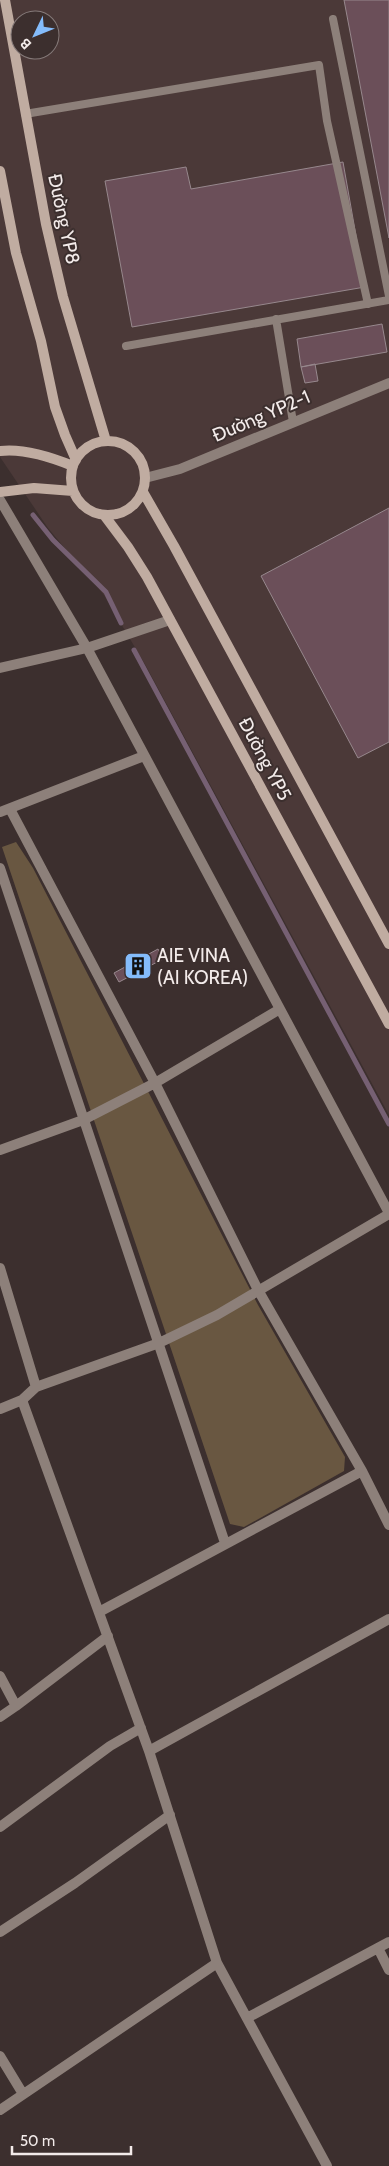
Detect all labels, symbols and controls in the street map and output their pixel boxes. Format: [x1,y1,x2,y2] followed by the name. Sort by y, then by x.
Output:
[10,10,60,60] north arrow
[16,34,35,53] text: B
[43,172,85,266] street label: Đường YP8
[209,385,313,447] street label: Đường YP2-1
[234,714,296,804] street label: Đường YP5
[157,944,248,989] place label: AIE VINA (AI KOREA)
[123,951,153,981] building icon: AIE VINA (AI KOREA)
[12,2124,131,2156] scale bar
[20,2132,55,2150] text: 50 m

